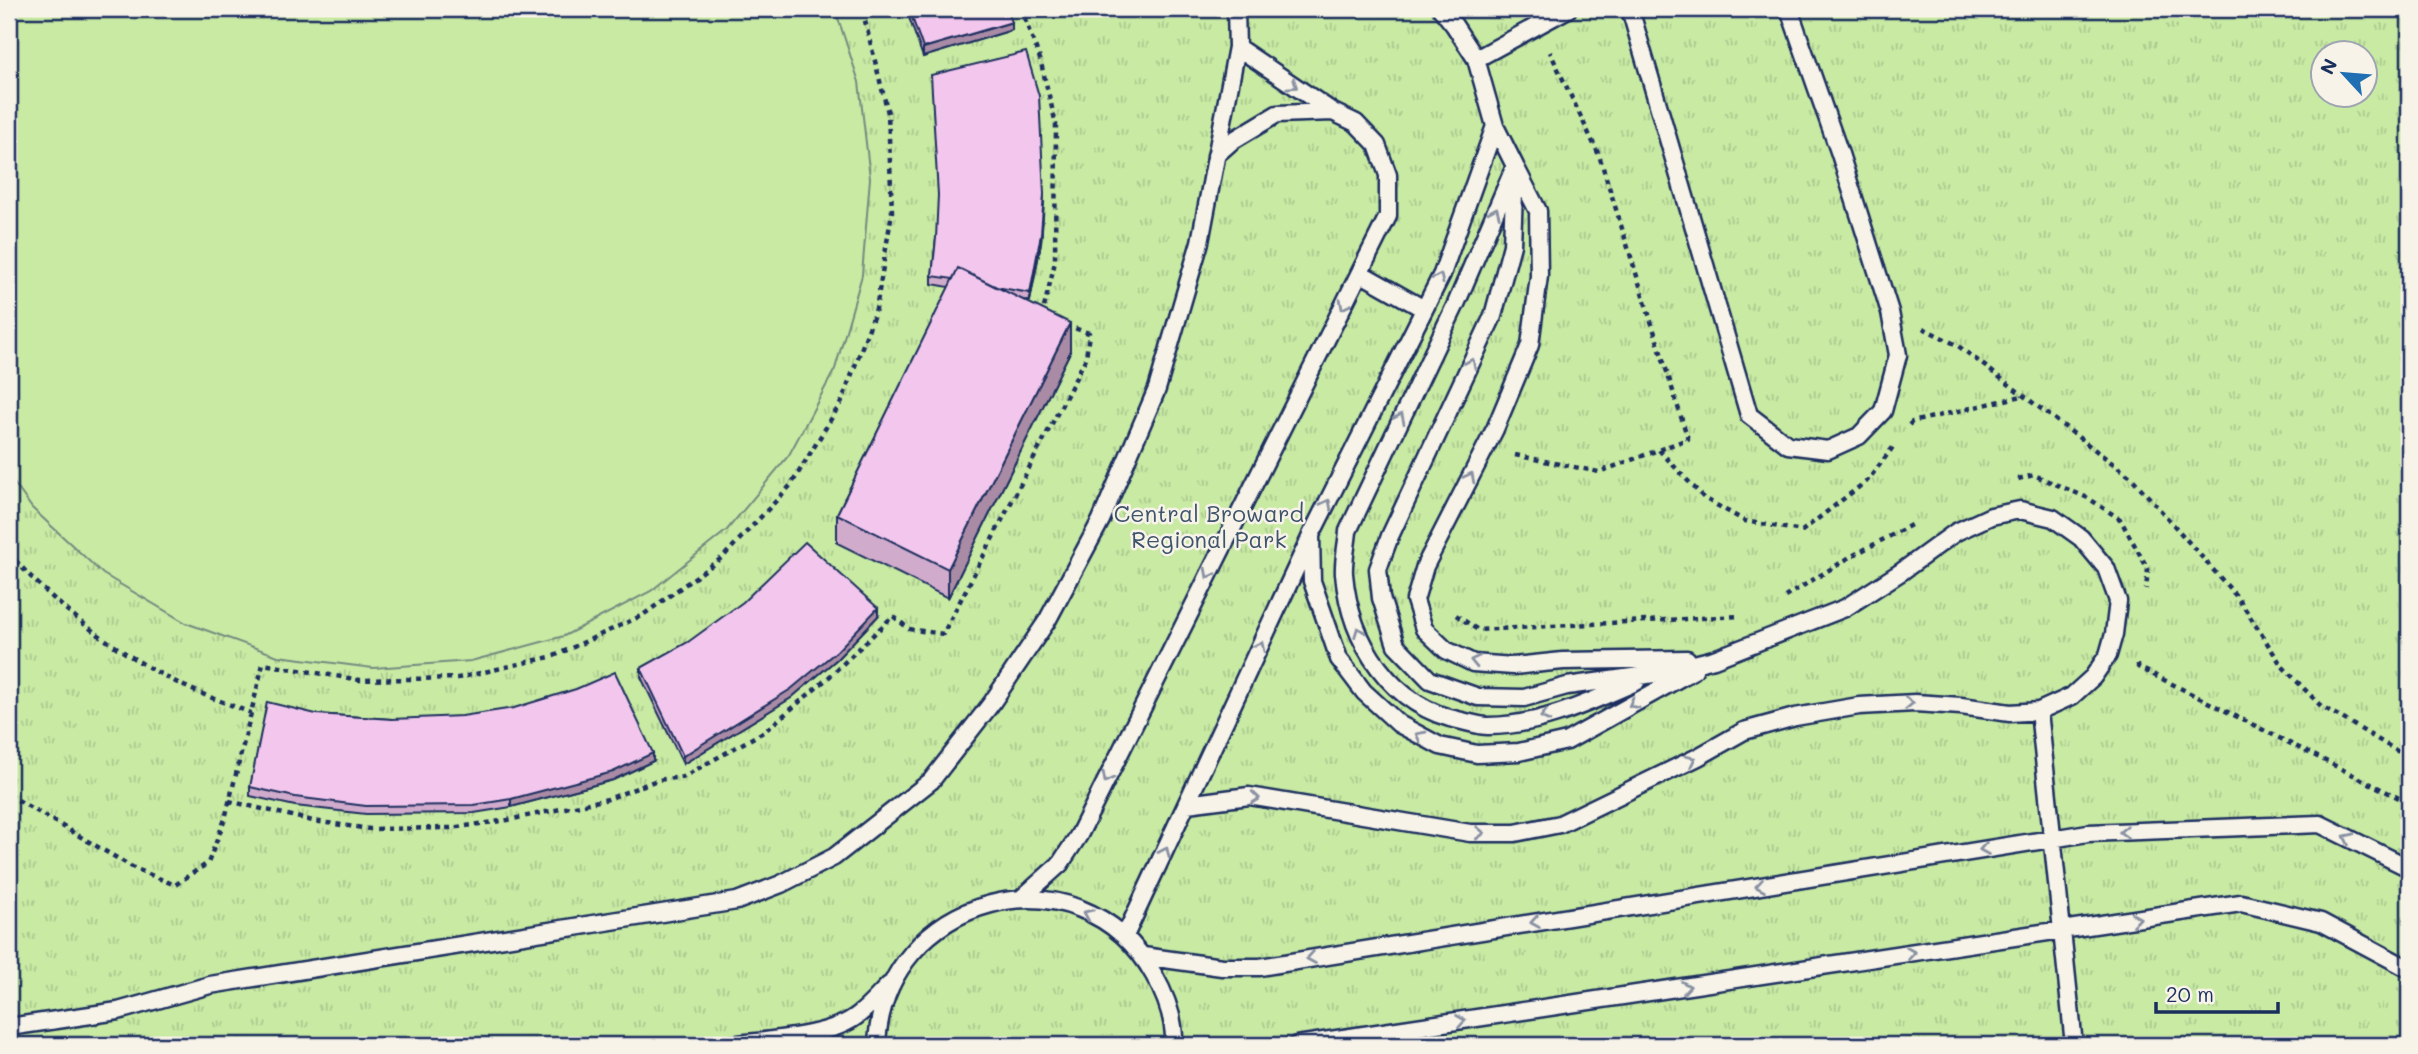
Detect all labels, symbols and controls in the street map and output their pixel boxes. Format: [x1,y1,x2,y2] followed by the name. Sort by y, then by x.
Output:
[2310,38,2380,108] north arrow
[2314,54,2343,78] text: N
[1285,77,1298,89] one-way arrow
[1487,206,1501,219] one-way arrow
[1431,273,1445,285] one-way arrow
[1338,298,1352,310] one-way arrow
[1463,358,1477,371] one-way arrow
[1392,413,1406,425] one-way arrow
[1462,472,1475,484] one-way arrow
[1114,498,1304,554] park label: Central Broward Regional Park
[1318,499,1332,511] one-way arrow
[1204,567,1217,580] one-way arrow
[1354,627,1368,639] one-way arrow
[1252,641,1266,653] one-way arrow
[1470,655,1482,669] one-way arrow
[1628,696,1641,709] one-way arrow
[1904,696,1915,711] one-way arrow
[1539,708,1551,723] one-way arrow
[1415,730,1427,744] one-way arrow
[1684,754,1697,768] one-way arrow
[1102,771,1116,783] one-way arrow
[1250,790,1261,805] one-way arrow
[2118,824,2129,839] one-way arrow
[1475,825,1486,840] one-way arrow
[2343,832,2355,846] one-way arrow
[1978,842,1990,857] one-way arrow
[1157,847,1171,860] one-way arrow
[1754,878,1766,893] one-way arrow
[1083,908,1095,922] one-way arrow
[2130,912,2142,927] one-way arrow
[1529,914,1541,929] one-way arrow
[1905,946,1917,961] one-way arrow
[1305,950,1316,965] one-way arrow
[2156,970,2278,1014] scale bar
[1680,980,1692,995] one-way arrow
[2166,980,2214,1007] text: 20 m
[1455,1013,1467,1028] one-way arrow

